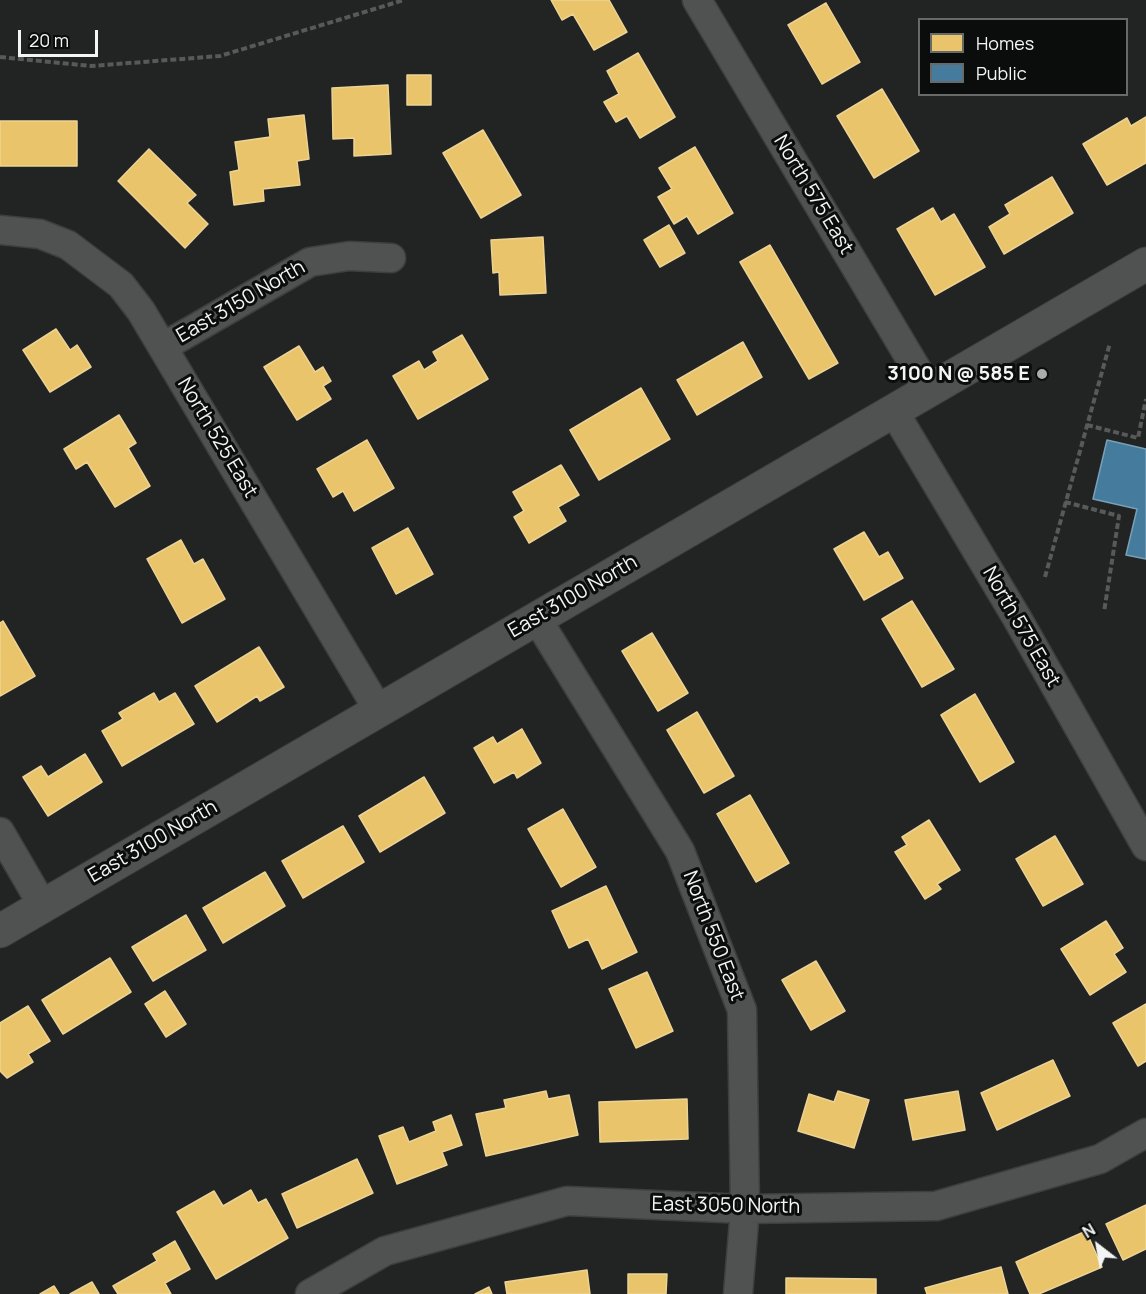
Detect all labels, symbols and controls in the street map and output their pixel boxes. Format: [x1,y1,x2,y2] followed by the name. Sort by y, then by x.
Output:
[21,18,100,56] scale bar
[918,18,1128,96] legend
[29,28,69,52] text: 20 m
[976,31,1034,55] text: Homes
[976,61,1027,85] text: Public
[768,131,858,259] street label: North 575 East
[173,256,309,348] street label: East 3150 North
[887,362,1030,386] place label: 3100 N @ 585 E
[1035,367,1049,381] marker: 3100 N @ 585 E
[172,374,262,502] street label: North 525 East
[504,550,642,644] street label: East 3100 North
[977,563,1065,691] street label: North 575 East
[84,795,222,889] street label: East 3100 North
[677,868,749,1004] street label: North 550 East
[651,1193,801,1219] street label: East 3050 North
[1068,1216,1128,1276] north arrow
[1078,1218,1099,1243] text: N

